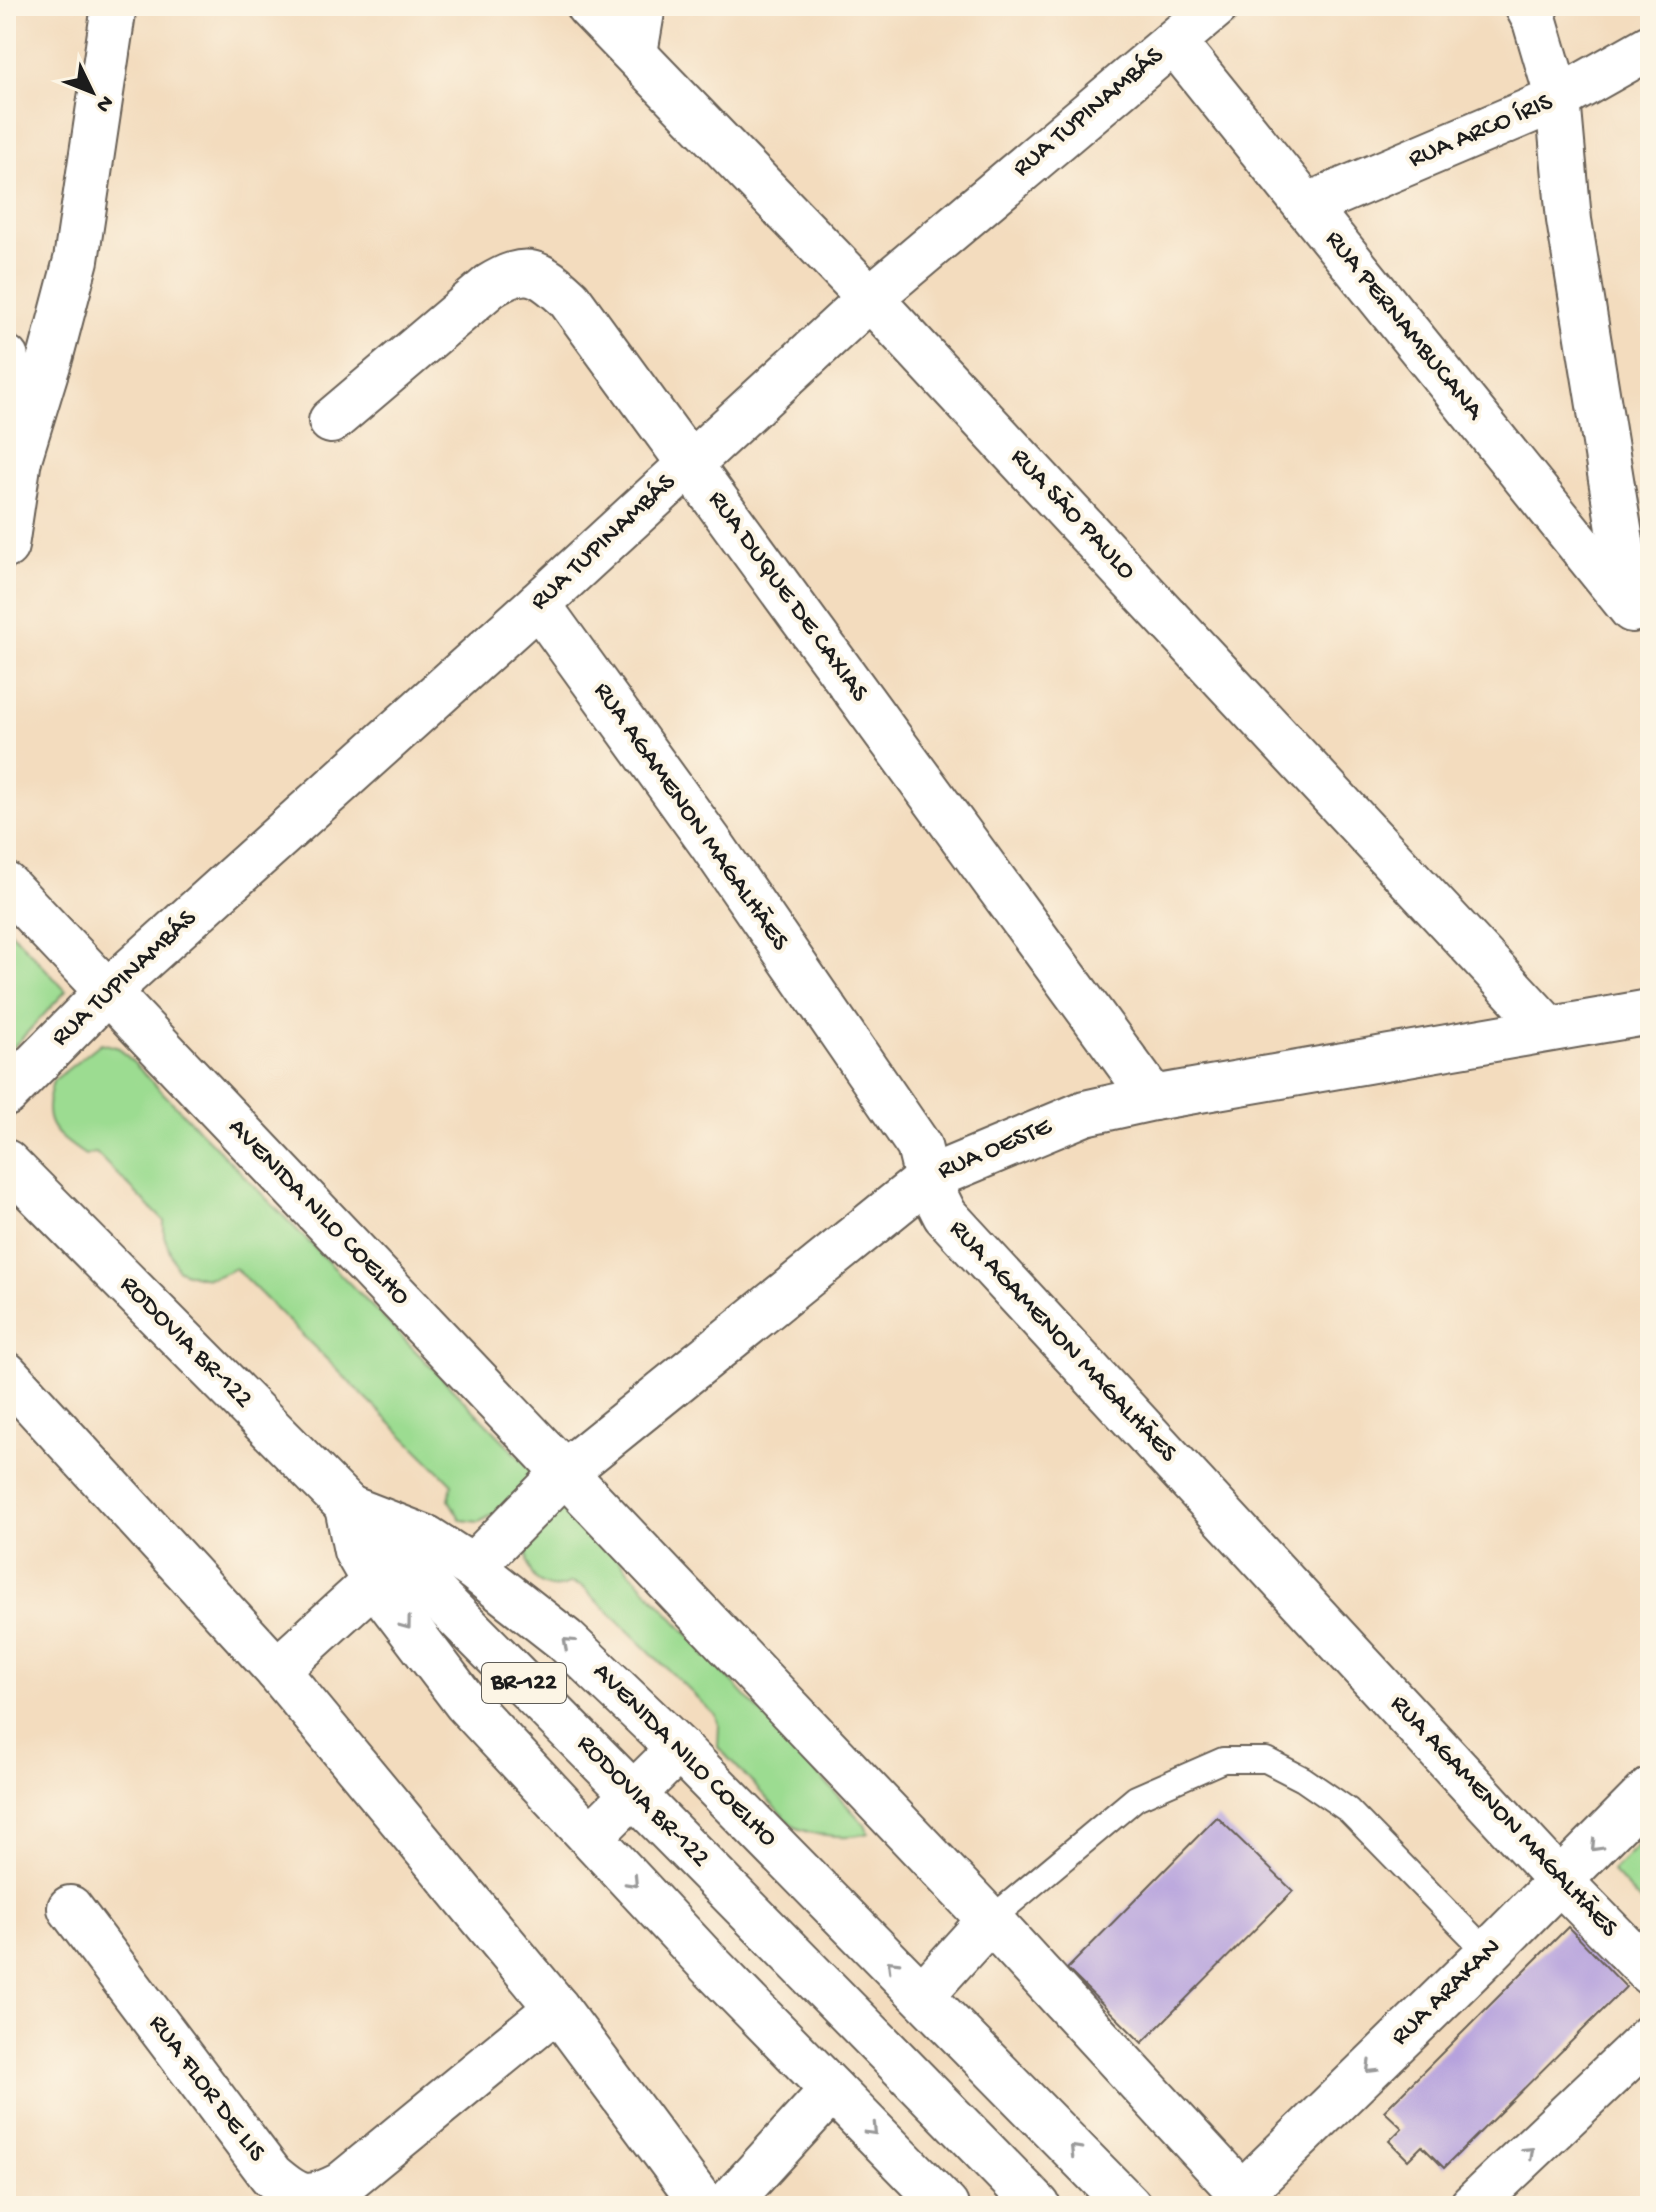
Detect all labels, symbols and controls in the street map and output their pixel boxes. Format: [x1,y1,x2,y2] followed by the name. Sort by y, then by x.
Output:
[1008,41,1171,185] street label: RUA TUPINAMBÁS
[52,52,132,132] north arrow
[1404,87,1558,176] street label: RUA ARCO ÍRIS
[89,89,118,117] text: N
[1317,225,1490,428] street label: RUA PERNAMBUCANA
[1003,443,1141,588] street label: RUA SÃO PAULO
[525,467,684,618] street label: RUA TUPINAMBÁS
[700,486,874,709] street label: RUA DUQUE DE CAXIAS
[585,677,795,958] street label: RUA AGAMENON MAGALHÃES
[46,903,205,1054] street label: RUA TUPINAMBÁS
[934,1112,1057,1188] street label: RUA OESTE
[221,1113,416,1313] street label: AVENIDA NILO COELHO
[941,1214,1183,1470] street label: RUA AGAMENON MAGALHÃES
[112,1270,258,1416] street label: RODOVIA BR-122
[396,1615,410,1630] one-way arrow
[563,1639,578,1653] one-way arrow
[585,1657,783,1855] street label: AVENIDA NILO COELHO
[482,1663,566,1703] road number: BR-122
[1382,1689,1624,1945] street label: RUA AGAMENON MAGALHÃES
[569,1729,715,1875] street label: RODOVIA BR-122
[1590,1837,1605,1851] one-way arrow
[624,1873,639,1887] one-way arrow
[1386,1933,1508,2053] street label: RUA ARAKAN
[887,1960,901,1974] one-way arrow
[141,2010,272,2169] street label: RUA FLOR DE LIS
[1366,2059,1380,2073] one-way arrow
[862,2121,877,2135] one-way arrow
[1070,2144,1084,2159] one-way arrow
[1520,2147,1534,2162] one-way arrow

